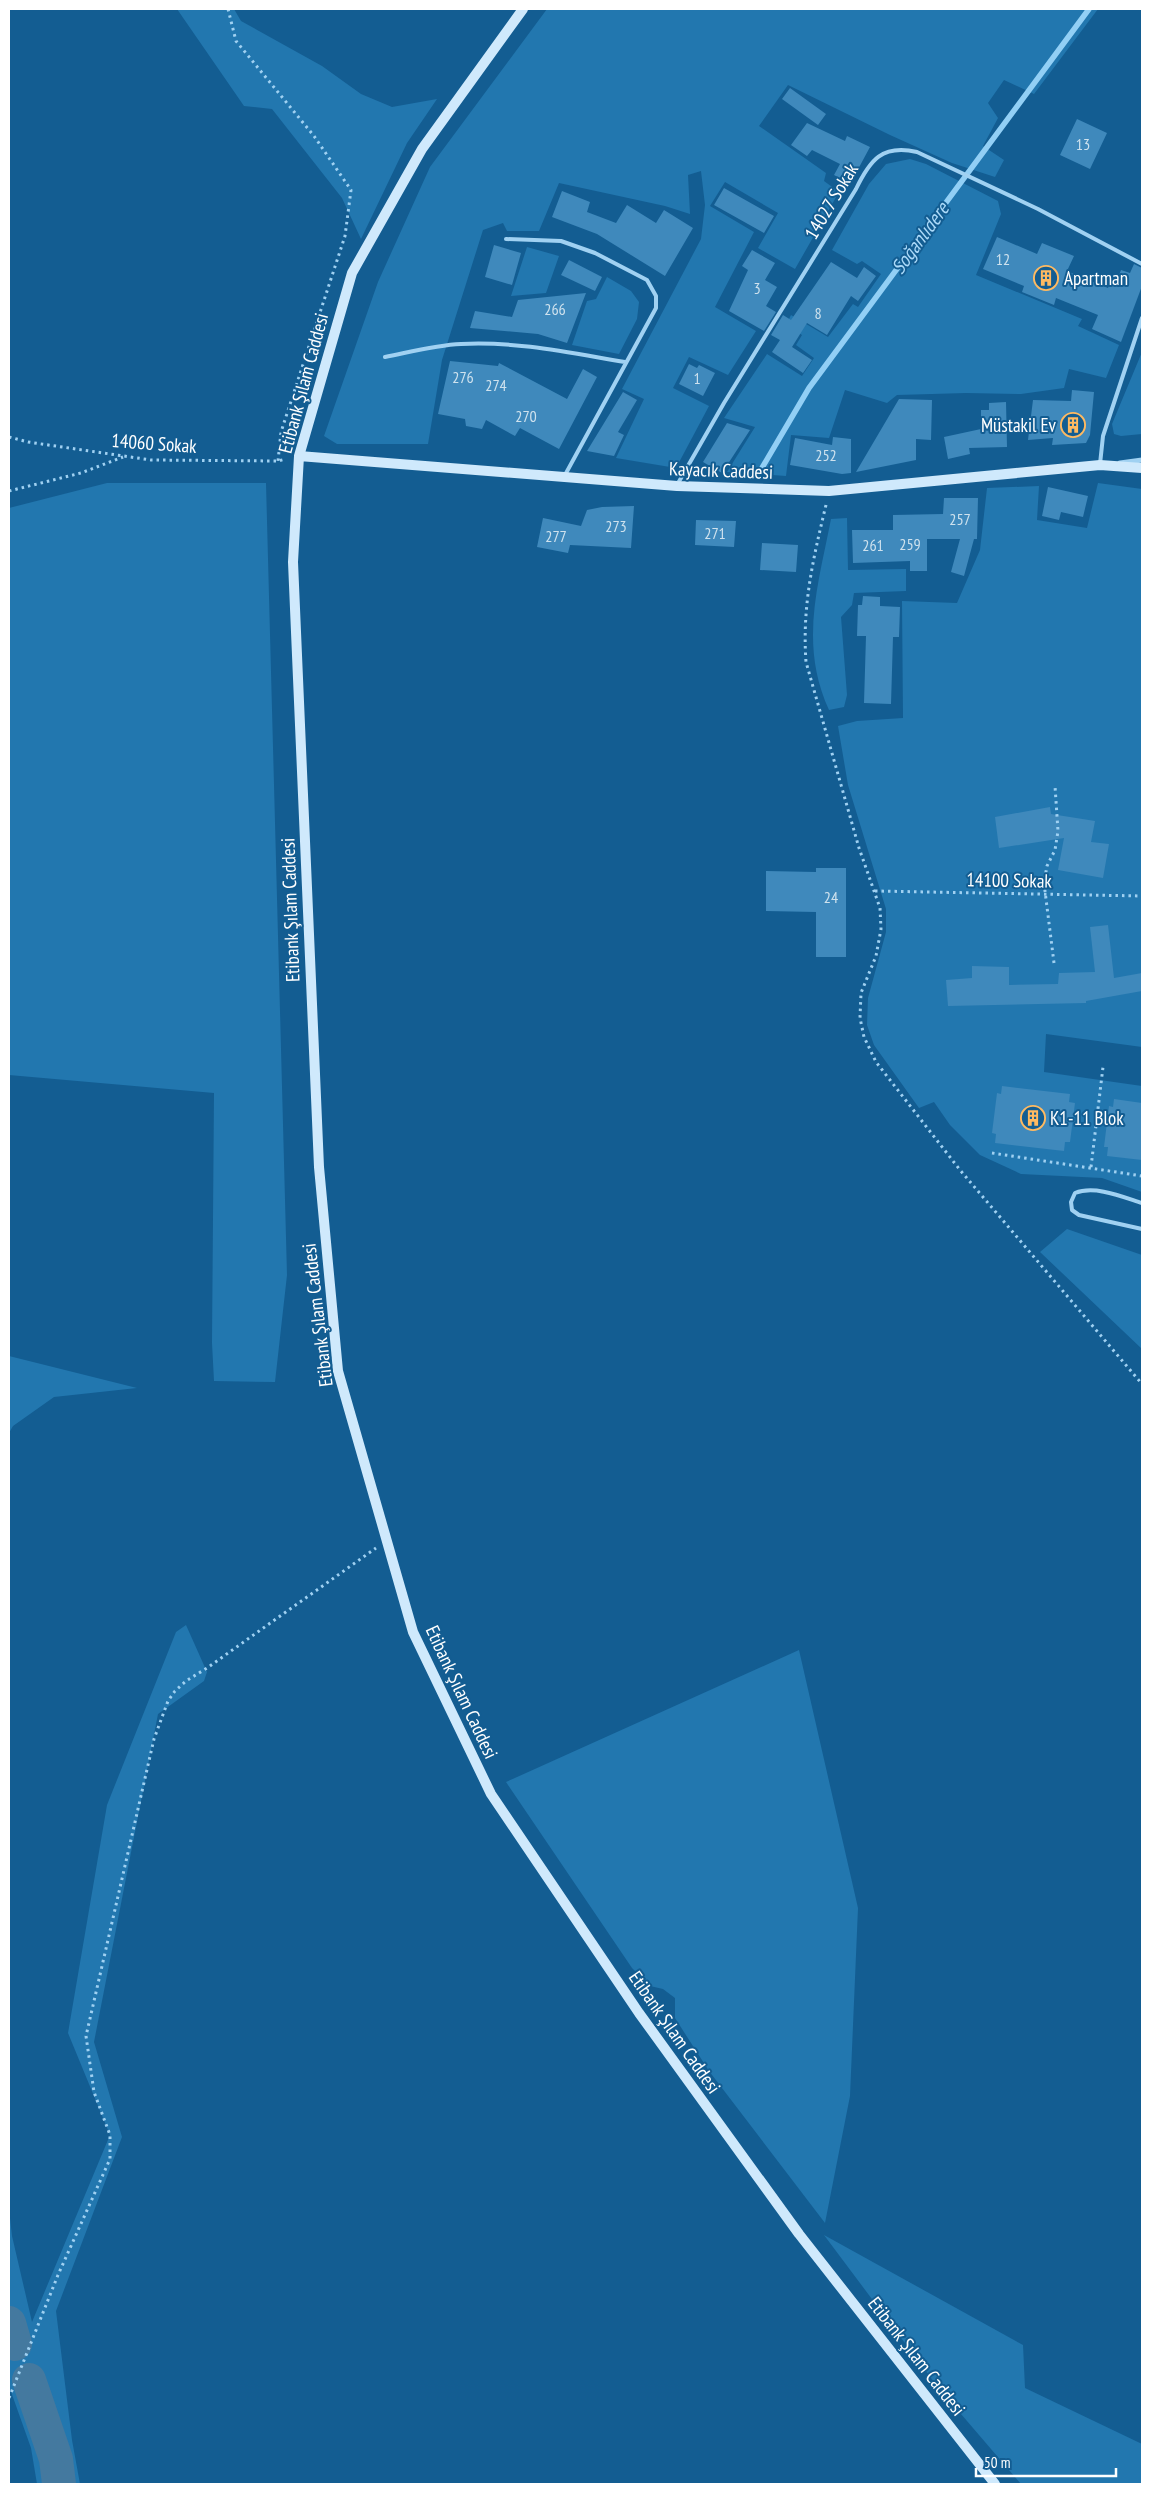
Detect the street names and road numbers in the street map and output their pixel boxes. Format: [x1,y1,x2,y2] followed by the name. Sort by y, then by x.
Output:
[799,158,863,243] street label: 14027 Sokak
[273,310,333,456] street label: Etibank Şılam Caddesi
[111,428,198,458] street label: 14060 Sokak
[669,456,773,484] street label: Kayacık Caddesi
[275,838,305,982] street label: Etibank Şılam Caddesi
[966,867,1053,893] street label: 14100 Sokak
[296,1242,338,1388] street label: Etibank Şılam Caddesi
[421,1622,503,1762] street label: Etibank Şılam Caddesi
[624,1966,726,2098] street label: Etibank Şılam Caddesi
[863,2292,971,2420] street label: Etibank Şılam Caddesi

